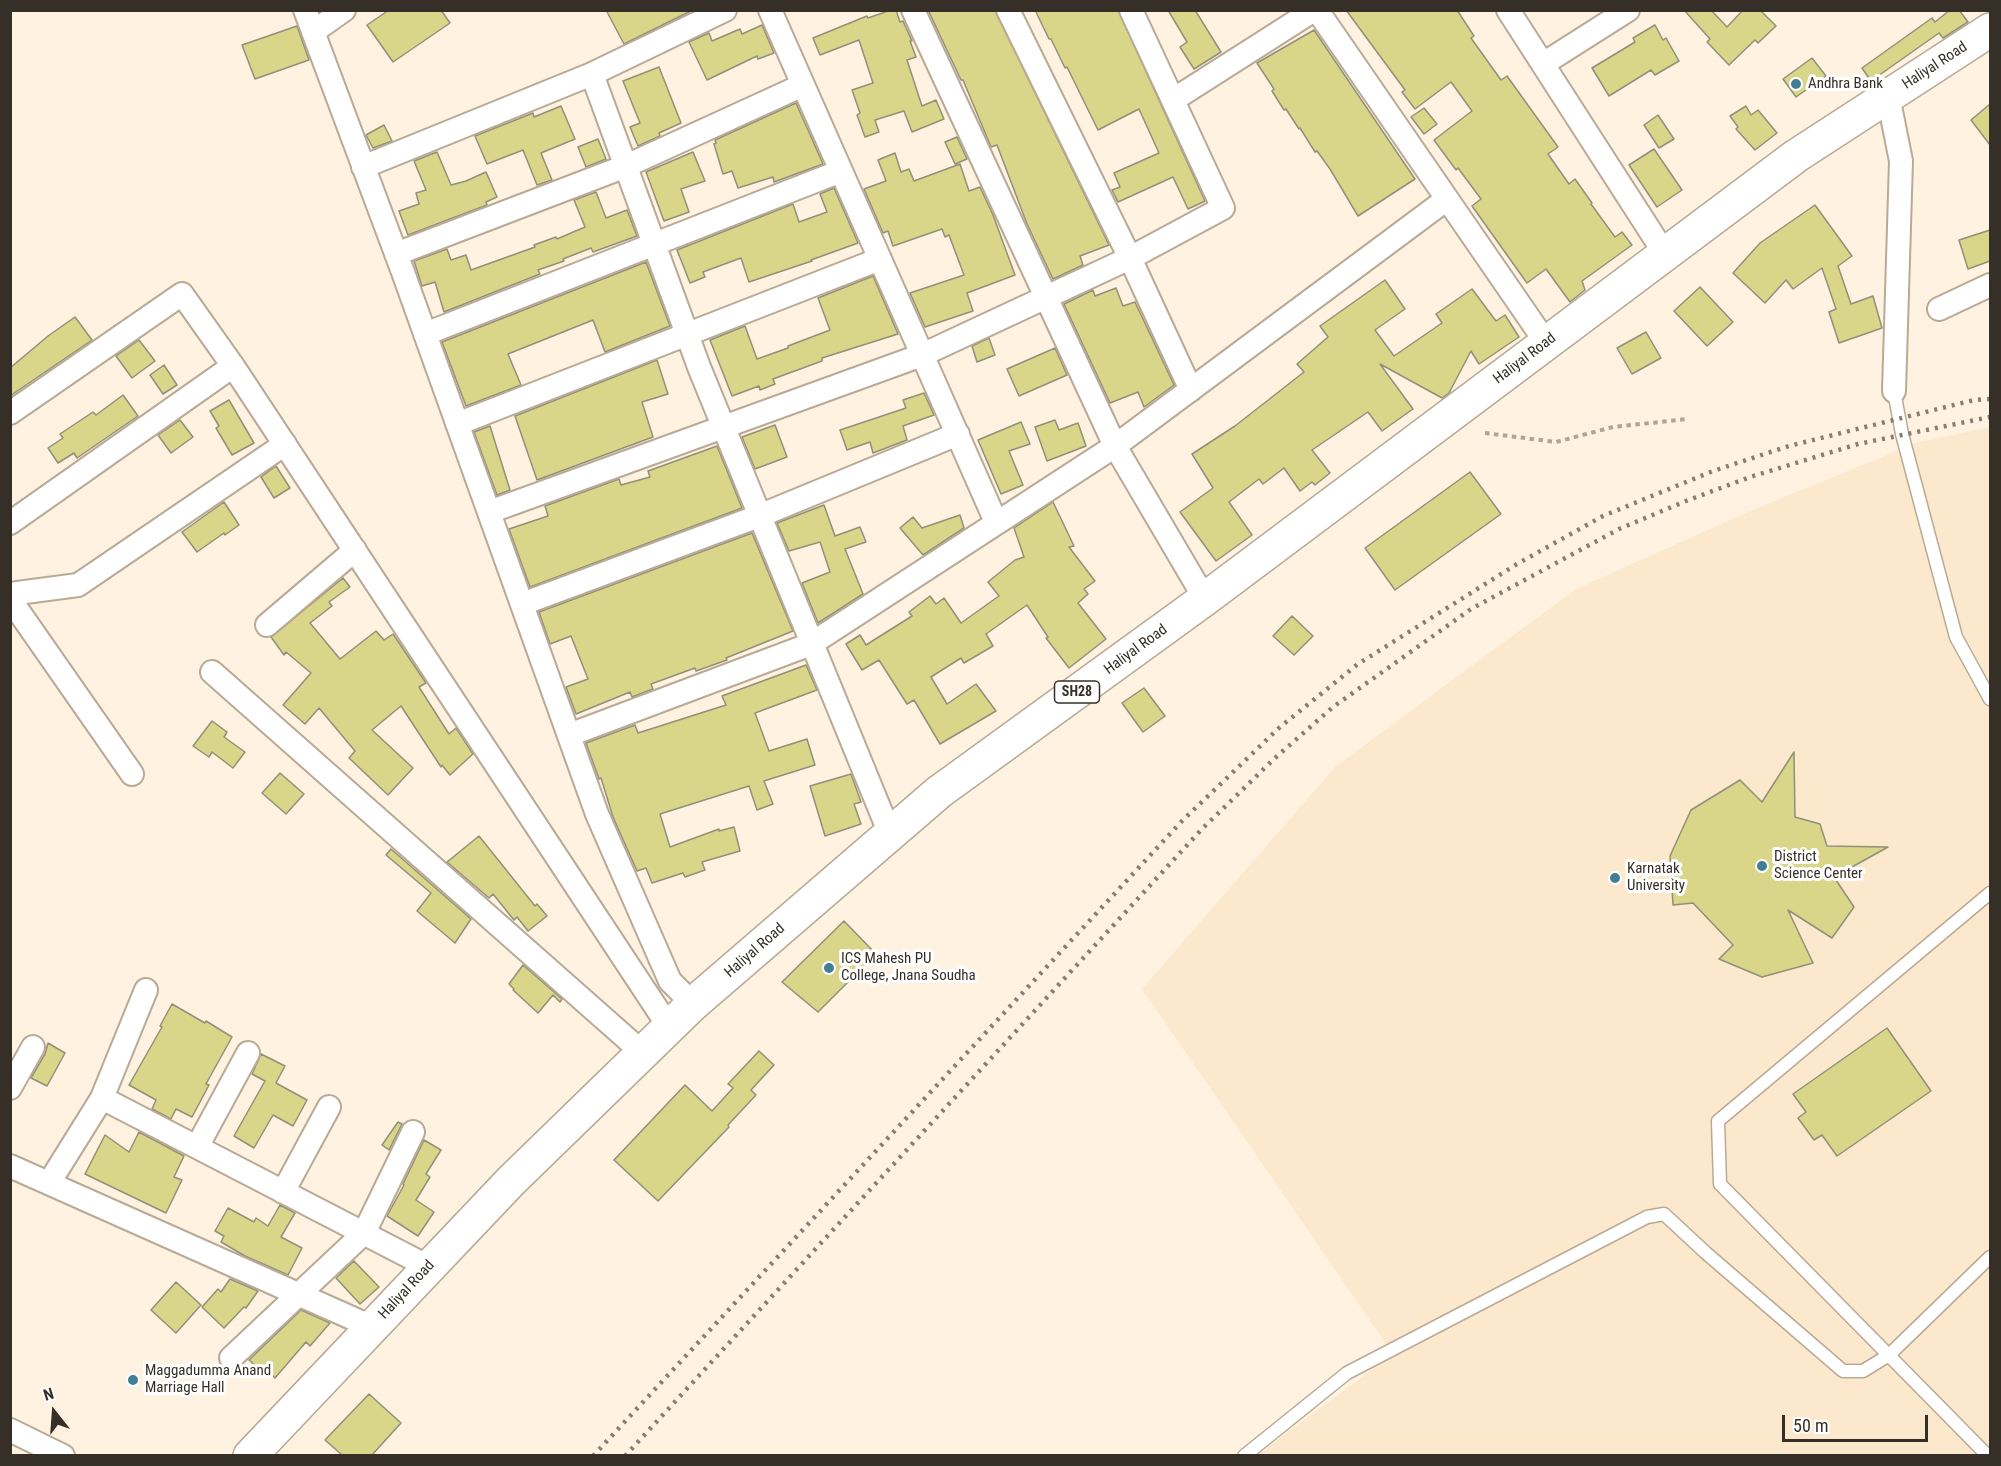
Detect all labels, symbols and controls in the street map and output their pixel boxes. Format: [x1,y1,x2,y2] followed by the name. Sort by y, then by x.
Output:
[1899,38,1971,94] street label: Haliyal Road
[1808,75,1883,93] place label: Andhra Bank
[1789,77,1803,91] marker: Andhra Bank
[1490,330,1560,388] street label: Haliyal Road
[1101,621,1171,679] street label: Haliyal Road
[1054,681,1100,703] road number: SH28
[1774,848,1863,883] place label: District Science Center
[1755,859,1769,873] marker: District Science Center
[1627,860,1685,895] place label: Karnatak University
[1608,871,1622,885] marker: Karnatak University
[721,920,789,982] street label: Haliyal Road
[841,950,976,985] place label: ICS Mahesh PU College, Jnana Soudha
[822,961,836,975] marker: ICS Mahesh PU College, Jnana Soudha
[375,1257,439,1323] street label: Haliyal Road
[145,1362,271,1397] place label: Maggadumma Anand Marriage Hall
[126,1373,140,1387] marker: Maggadumma Anand Marriage Hall
[24,1382,84,1442] north arrow
[41,1384,56,1405] text: N
[1785,1403,1930,1441] scale bar
[1793,1415,1828,1436] text: 50 m

